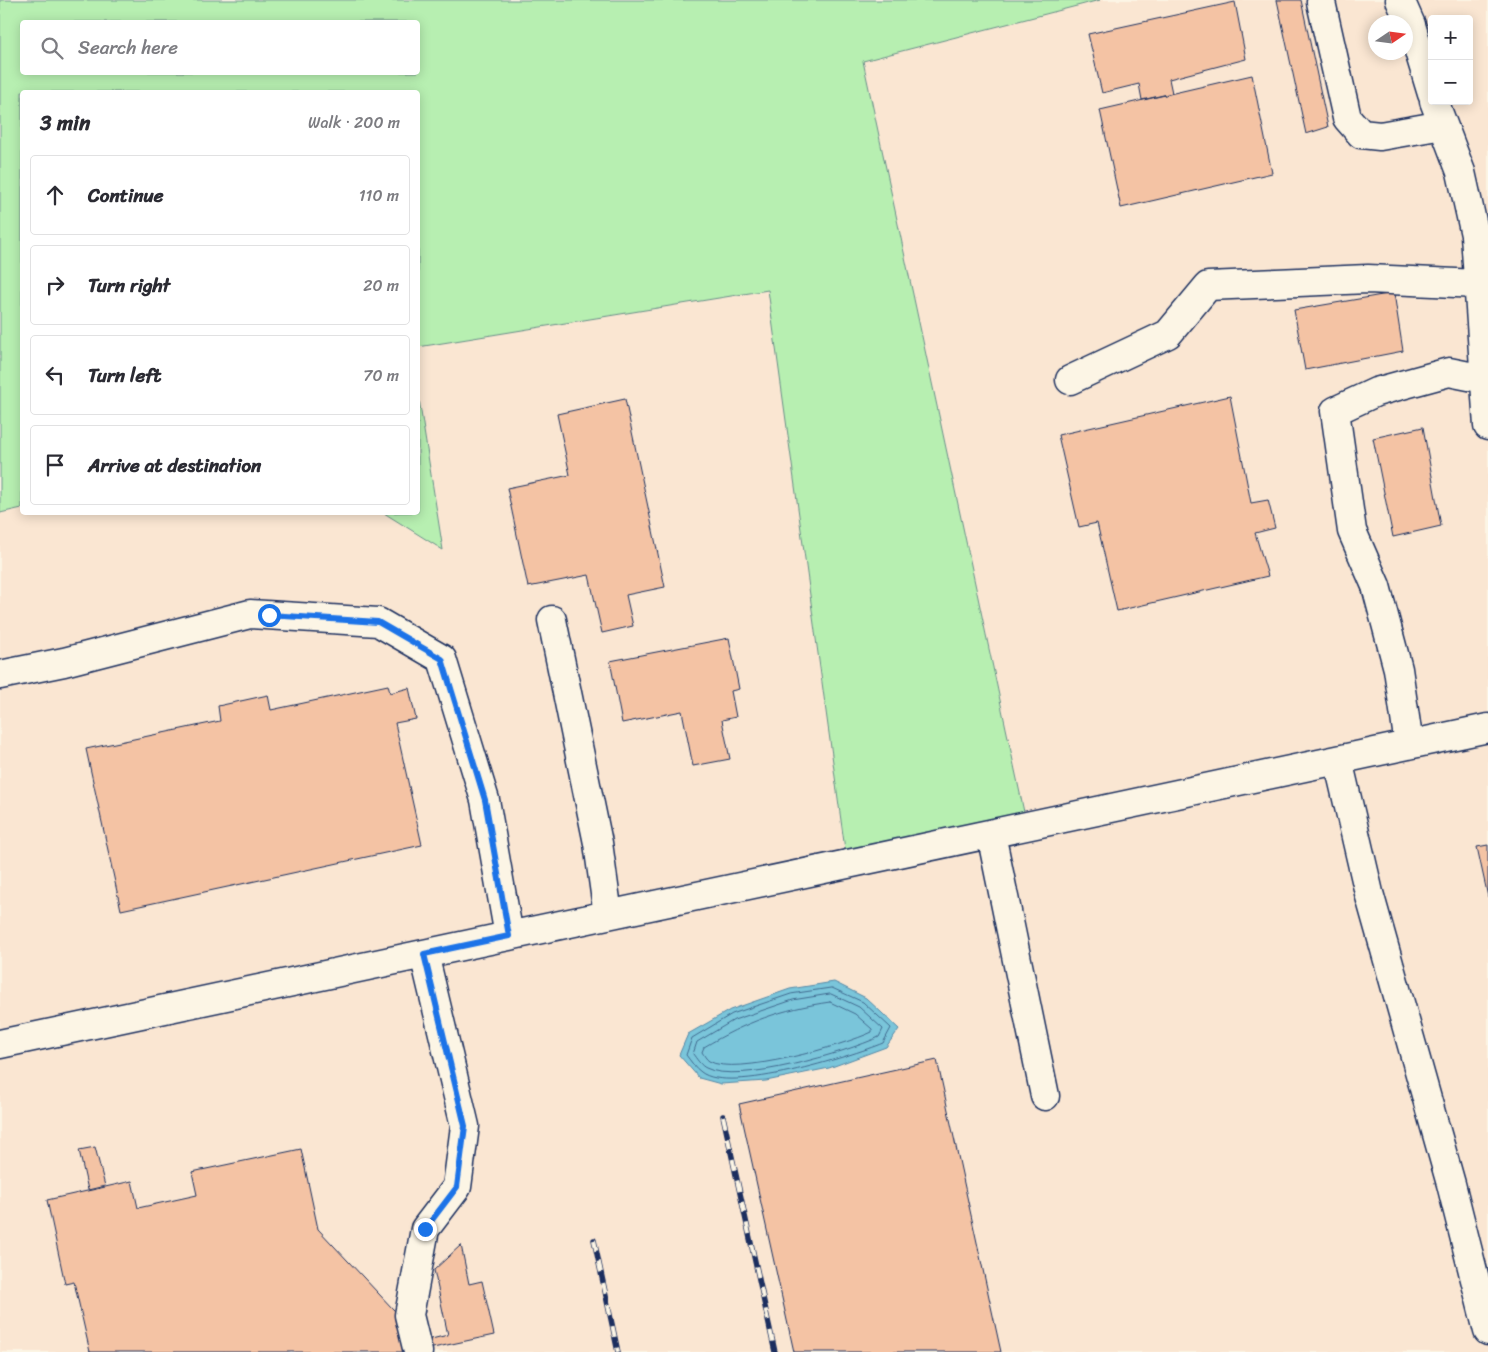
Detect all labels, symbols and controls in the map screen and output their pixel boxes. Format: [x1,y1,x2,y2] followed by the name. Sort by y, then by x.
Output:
[1368,15,1413,60] north arrow
[1428,15,1473,105] map controls
[1428,15,1473,60] button: +
[20,20,420,75] search box
[78,31,178,64] text: Search here
[38,34,66,62] icon: search
[1428,60,1473,105] button: −
[40,104,90,142] text: 3 min
[308,108,400,137] text: Walk · 200 m
[88,179,164,212] text: Continue
[41,181,69,209] icon: ahead
[359,181,399,210] text: 110 m
[88,269,170,302] text: Turn right
[41,271,69,299] icon: right
[363,271,399,300] text: 20 m
[88,359,161,392] text: Turn left
[41,361,69,389] icon: left
[363,361,399,390] text: 70 m
[88,449,261,482] text: Arrive at destination
[41,451,69,479] icon: arrive
[258,604,281,627] route start
[414,1218,437,1241] route end

